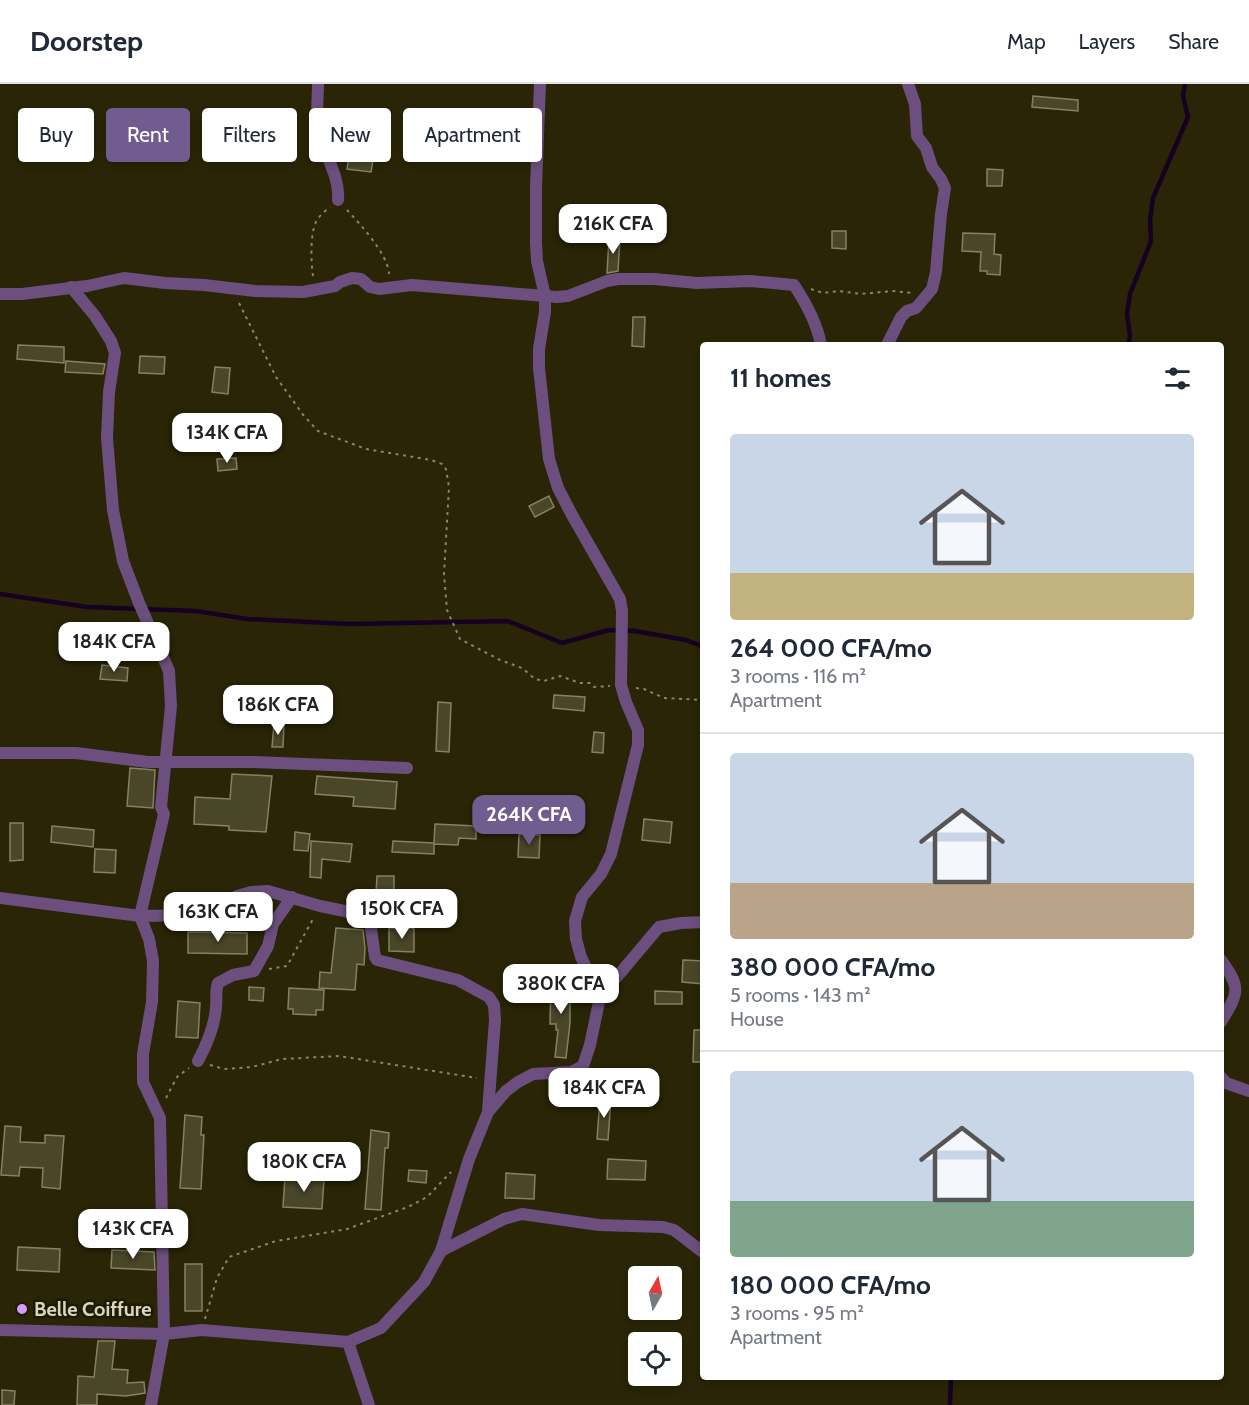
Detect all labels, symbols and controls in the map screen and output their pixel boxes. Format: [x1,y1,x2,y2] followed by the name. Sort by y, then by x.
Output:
[30,24,143,58] text: Doorstep
[1007,29,1046,54] text: Map
[1079,29,1135,54] text: Layers
[1168,29,1219,54] text: Share
[18,108,94,162] chip: Buy
[106,108,190,162] chip: Rent
[202,108,297,162] chip: Filters
[309,108,391,162] chip: New
[403,108,542,162] chip: Apartment
[551,204,675,255] pin: 216K CFA
[573,211,653,235] text: 216K CFA
[730,362,831,394] text: 11 homes
[1161,362,1194,395] icon: filters
[165,413,289,464] pin: 134K CFA
[186,420,268,444] text: 134K CFA
[908,473,1016,581] icon: home
[52,622,176,673] pin: 184K CFA
[72,629,156,653] text: 184K CFA
[730,632,932,664] text: 264 000 CFA/mo
[730,664,866,688] text: 3 rooms · 116 m²
[216,685,340,736] pin: 186K CFA
[730,688,822,712] text: Apartment
[237,692,319,716] text: 186K CFA
[908,792,1016,900] icon: home
[467,795,591,846] pin: 264K CFA
[486,802,572,826] text: 264K CFA
[340,889,464,940] pin: 150K CFA
[156,892,280,943] pin: 163K CFA
[360,896,444,920] text: 150K CFA
[178,899,258,923] text: 163K CFA
[730,951,935,983] text: 380 000 CFA/mo
[499,964,623,1015] pin: 380K CFA
[517,971,605,995] text: 380K CFA
[730,983,871,1007] text: 5 rooms · 143 m²
[730,1007,784,1031] text: House
[542,1068,666,1119] pin: 184K CFA
[562,1075,646,1099] text: 184K CFA
[908,1110,1016,1218] icon: home
[242,1142,366,1193] pin: 180K CFA
[262,1149,346,1173] text: 180K CFA
[71,1209,195,1260] pin: 143K CFA
[92,1216,174,1240] text: 143K CFA
[628,1266,682,1320] north arrow
[628,1266,682,1386] map controls
[730,1269,931,1301] text: 180 000 CFA/mo
[34,1297,152,1321] place label: Belle Coiffure
[730,1301,864,1325] text: 3 rooms · 95 m²
[15,1302,29,1316] marker: Belle Coiffure
[730,1325,822,1349] text: Apartment
[628,1332,682,1386] button: locate

